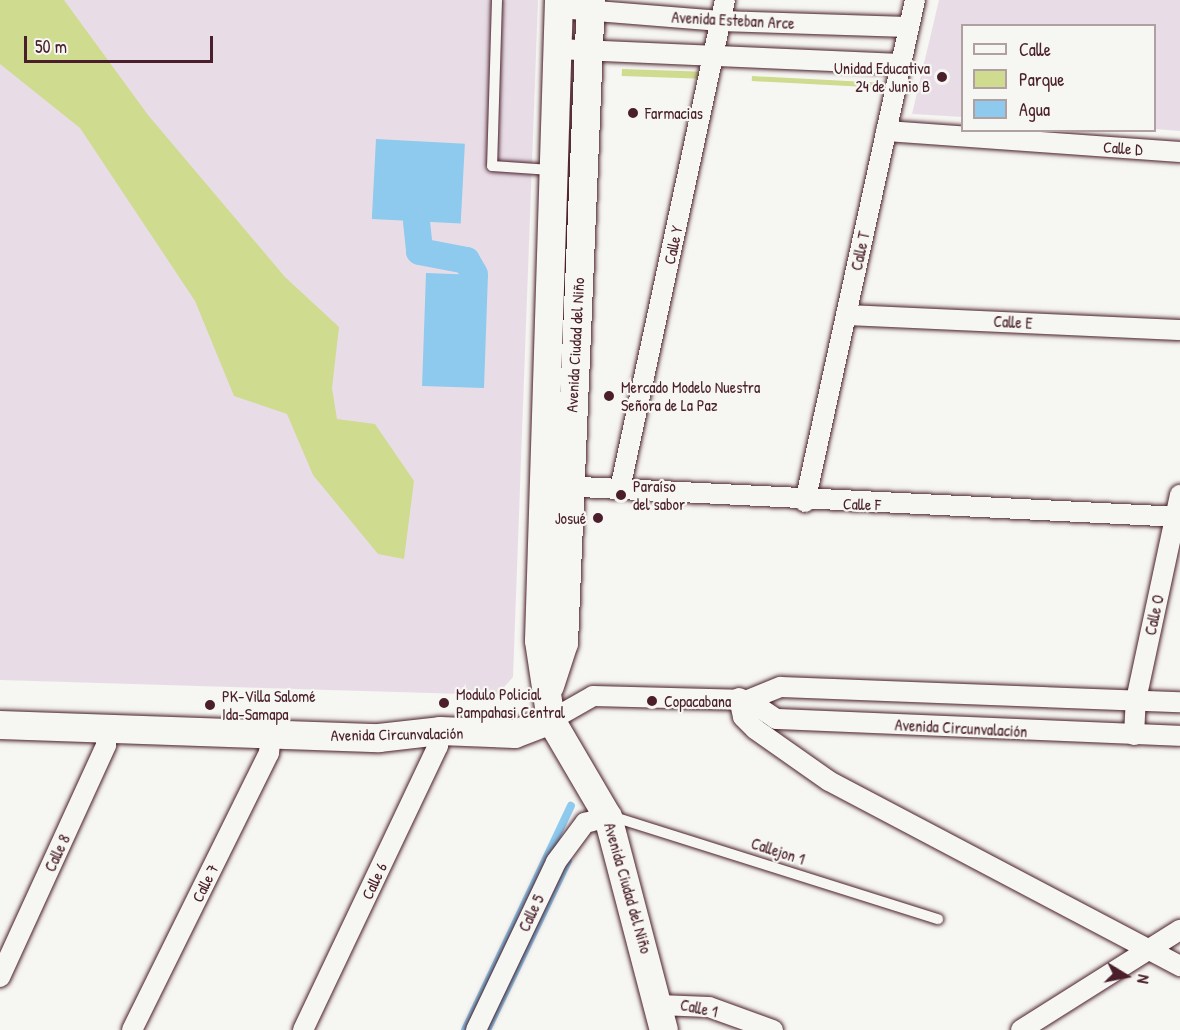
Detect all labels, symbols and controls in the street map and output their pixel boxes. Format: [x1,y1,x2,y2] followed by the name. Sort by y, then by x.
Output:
[671,7,795,33] street label: Avenida Esteban Arce
[27,24,216,62] scale bar
[961,24,1156,132] legend
[35,34,67,59] text: 50 m
[1019,37,1051,62] text: Calle
[834,58,930,96] place label: Unidad Educativa 24 de Junio B
[1019,67,1064,92] text: Parque
[935,70,949,84] marker: Unidad Educativa 24 de Junio B
[1019,97,1050,122] text: Agua
[645,103,703,123] place label: Farmacias
[626,106,640,120] marker: Farmacias
[1103,137,1143,159] street label: Calle D
[660,224,686,266] street label: Calle Y
[847,230,873,272] street label: Calle T
[562,277,588,413] street label: Avenida Ciudad del Niño
[993,311,1033,333] street label: Calle E
[621,377,760,415] place label: Mercado Modelo Nuestra Señora de La Paz
[602,389,616,403] marker: Mercado Modelo Nuestra Señora de La Paz
[633,476,685,514] place label: Paraíso del sabor
[614,488,628,502] marker: Paraíso del sabor
[843,494,881,514] street label: Calle F
[555,508,586,528] place label: Josué
[591,511,605,525] marker: Josué
[1140,593,1168,637] street label: Calle O
[456,684,565,722] place label: Modulo Policial Pampahasi Central
[222,686,316,724] place label: PK-Villa Salomé Ida-Samapa
[664,691,731,711] place label: Copacabana
[645,694,659,708] marker: Copacabana
[437,696,451,710] marker: Modulo Policial Pampahasi Central
[203,698,217,712] marker: PK-Villa Salomé Ida-Samapa
[894,715,1028,741] street label: Avenida Circunvalación
[331,723,463,745] street label: Avenida Circunvalación
[600,820,656,956] street label: Avenida Ciudad del Niño
[40,831,74,875] street label: Calle 8
[749,833,807,869] street label: Callejon 1
[357,860,391,902] street label: Calle 6
[188,861,222,905] street label: Calle 7
[514,891,548,935] street label: Calle 5
[1096,946,1156,1006] north arrow
[1132,973,1155,985] text: N
[679,995,719,1021] street label: Calle 1

